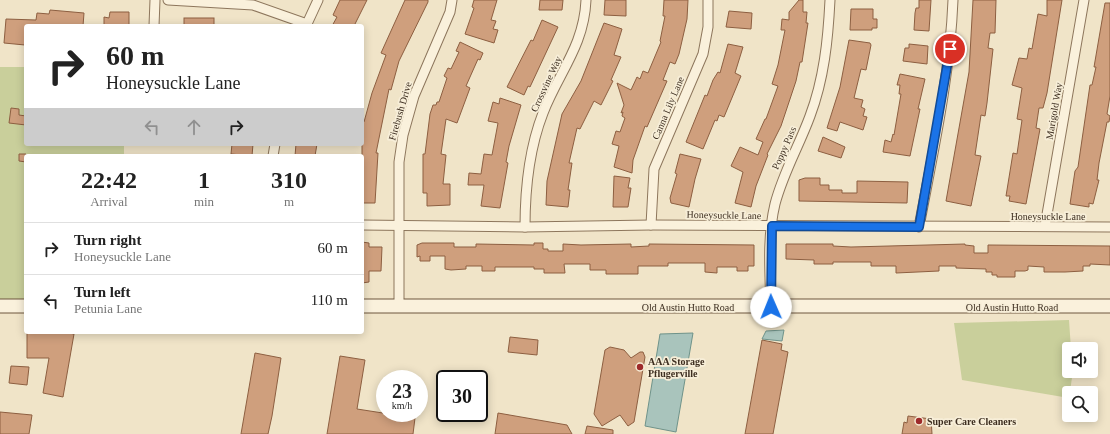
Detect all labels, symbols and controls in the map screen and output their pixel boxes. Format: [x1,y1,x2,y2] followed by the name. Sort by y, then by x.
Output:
[933,32,967,66] pin
[939,38,961,60] icon: arrive
[40,40,92,92] icon: right
[106,40,164,71] text: 60 m
[528,54,564,114] street label: Crossvine Way
[106,73,240,93] text: Honeysuckle Lane
[650,74,686,141] street label: Canna Lily Lane
[386,80,414,141] street label: Firebush Drive
[1044,82,1064,140] street label: Marigold Way
[141,116,163,138] icon: left
[183,116,205,138] icon: ahead
[225,116,247,138] icon: right
[770,125,798,171] street label: Poppy Pass
[81,167,137,193] text: 22:42
[198,167,210,193] text: 1
[271,167,307,193] text: 310
[90,194,128,209] text: Arrival
[194,194,214,209] text: min
[284,194,294,209] text: m
[687,209,762,221] street label: Honeysuckle Lane
[1011,211,1086,222] street label: Honeysuckle Lane
[74,232,141,248] text: Turn right
[40,238,62,260] icon: right
[318,240,348,256] text: 60 m
[74,249,171,264] text: Honeysuckle Lane
[74,284,131,300] text: Turn left
[750,286,792,328] position arrow
[40,290,62,312] icon: left
[311,292,348,308] text: 110 m
[74,301,142,316] text: Petunia Lane
[642,302,734,313] street label: Old Austin Hutto Road
[966,302,1058,313] street label: Old Austin Hutto Road
[1062,342,1098,422] map controls
[1062,342,1098,378] button: sound
[648,356,705,379] place label: AAA Storage Pflugerville
[635,362,645,372] marker: AAA Storage Pflugerville
[436,370,488,422] speed limit sign: 30
[392,380,412,402] text: 23
[1062,386,1098,422] button: search
[392,400,412,411] text: km/h
[914,416,924,426] marker: Super Care Cleaners
[927,416,1016,427] place label: Super Care Cleaners

